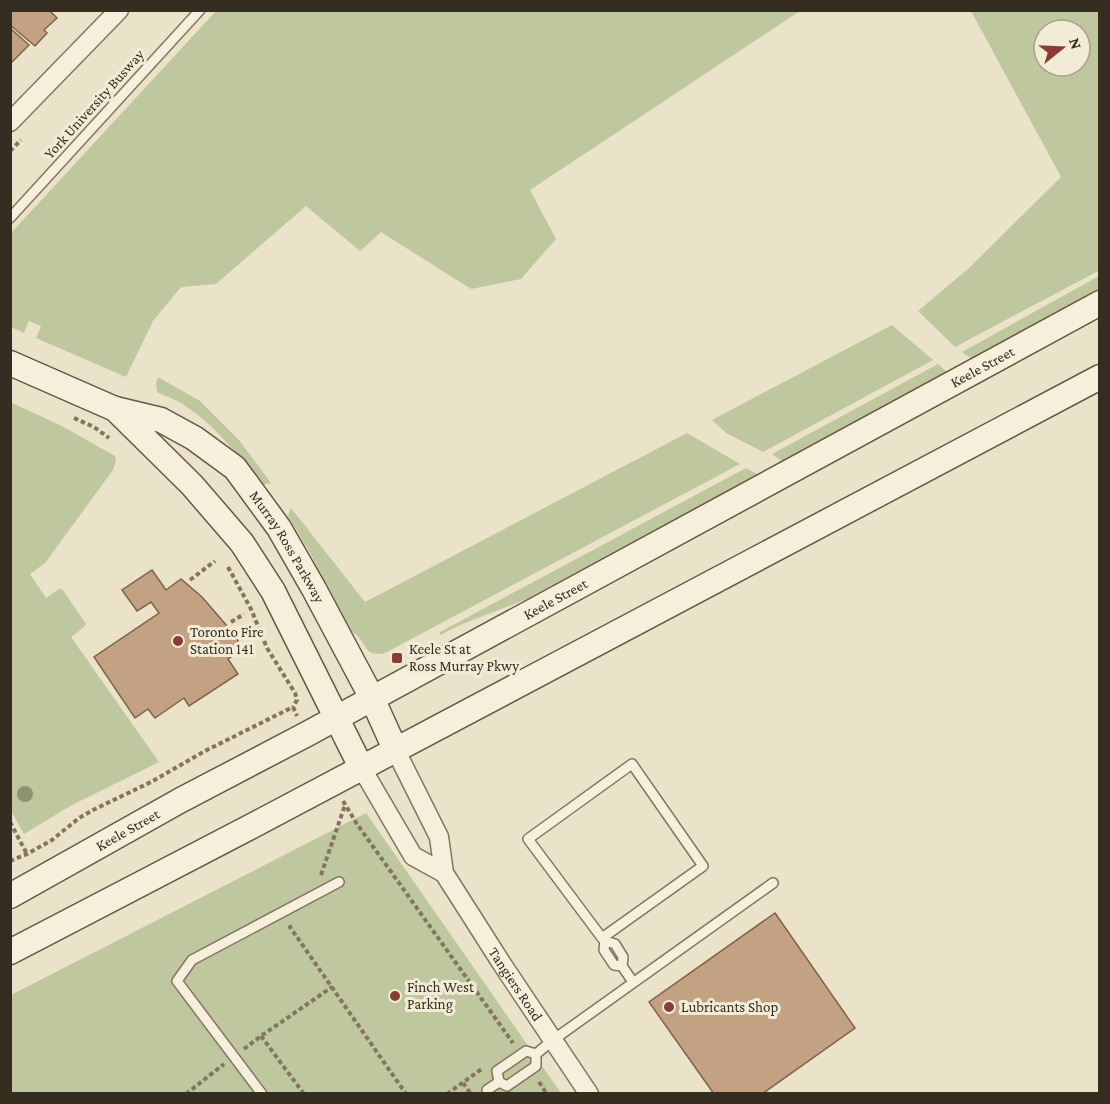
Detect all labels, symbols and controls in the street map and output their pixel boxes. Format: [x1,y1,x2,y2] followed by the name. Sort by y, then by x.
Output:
[1032,18,1092,78] north arrow
[1066,36,1086,51] text: N
[41,46,148,162] street label: York University Busway
[948,343,1018,391] street label: Keele Street
[246,488,328,606] street label: Murray Ross Parkway
[521,575,591,623] street label: Keele Street
[190,624,264,657] place label: Toronto Fire Station 141
[171,634,185,648] marker: Toronto Fire Station 141
[409,641,519,675] place label: Keele St at Ross Murray Pkwy
[390,651,404,665] marker: Keele St at Ross Murray Pkwy
[93,805,163,854] street label: Keele Street
[486,944,546,1024] street label: Tangiers Road
[407,979,475,1013] place label: Finch West Parking
[388,989,402,1003] marker: Finch West Parking
[681,999,779,1016] place label: Lubricants Shop
[662,1000,676,1014] marker: Lubricants Shop

